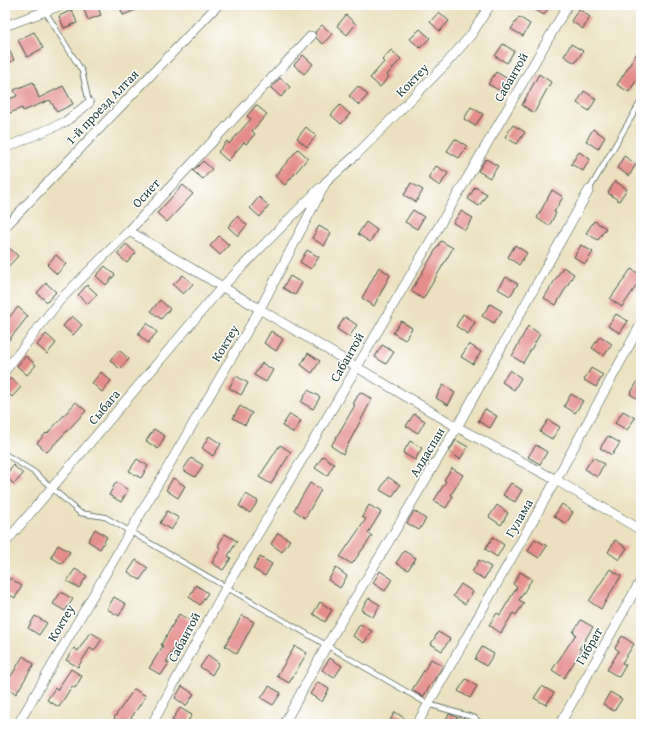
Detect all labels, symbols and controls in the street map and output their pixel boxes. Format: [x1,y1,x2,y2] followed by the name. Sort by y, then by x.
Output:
[489,49,533,105] street label: Сабантой
[391,59,433,101] street label: Коктеу
[61,65,143,149] street label: 1-й проезд Алтая
[128,174,165,212] street label: Осиет
[206,320,244,365] street label: Коктеу
[325,329,369,385] street label: Сабантой
[84,385,125,429] street label: Сыбага
[405,423,450,481] street label: Алдаспан
[500,494,538,541] street label: Гулама
[43,600,80,645] street label: Коктеу
[163,608,205,665] street label: Сабантой
[571,623,608,668] street label: Гибрат

